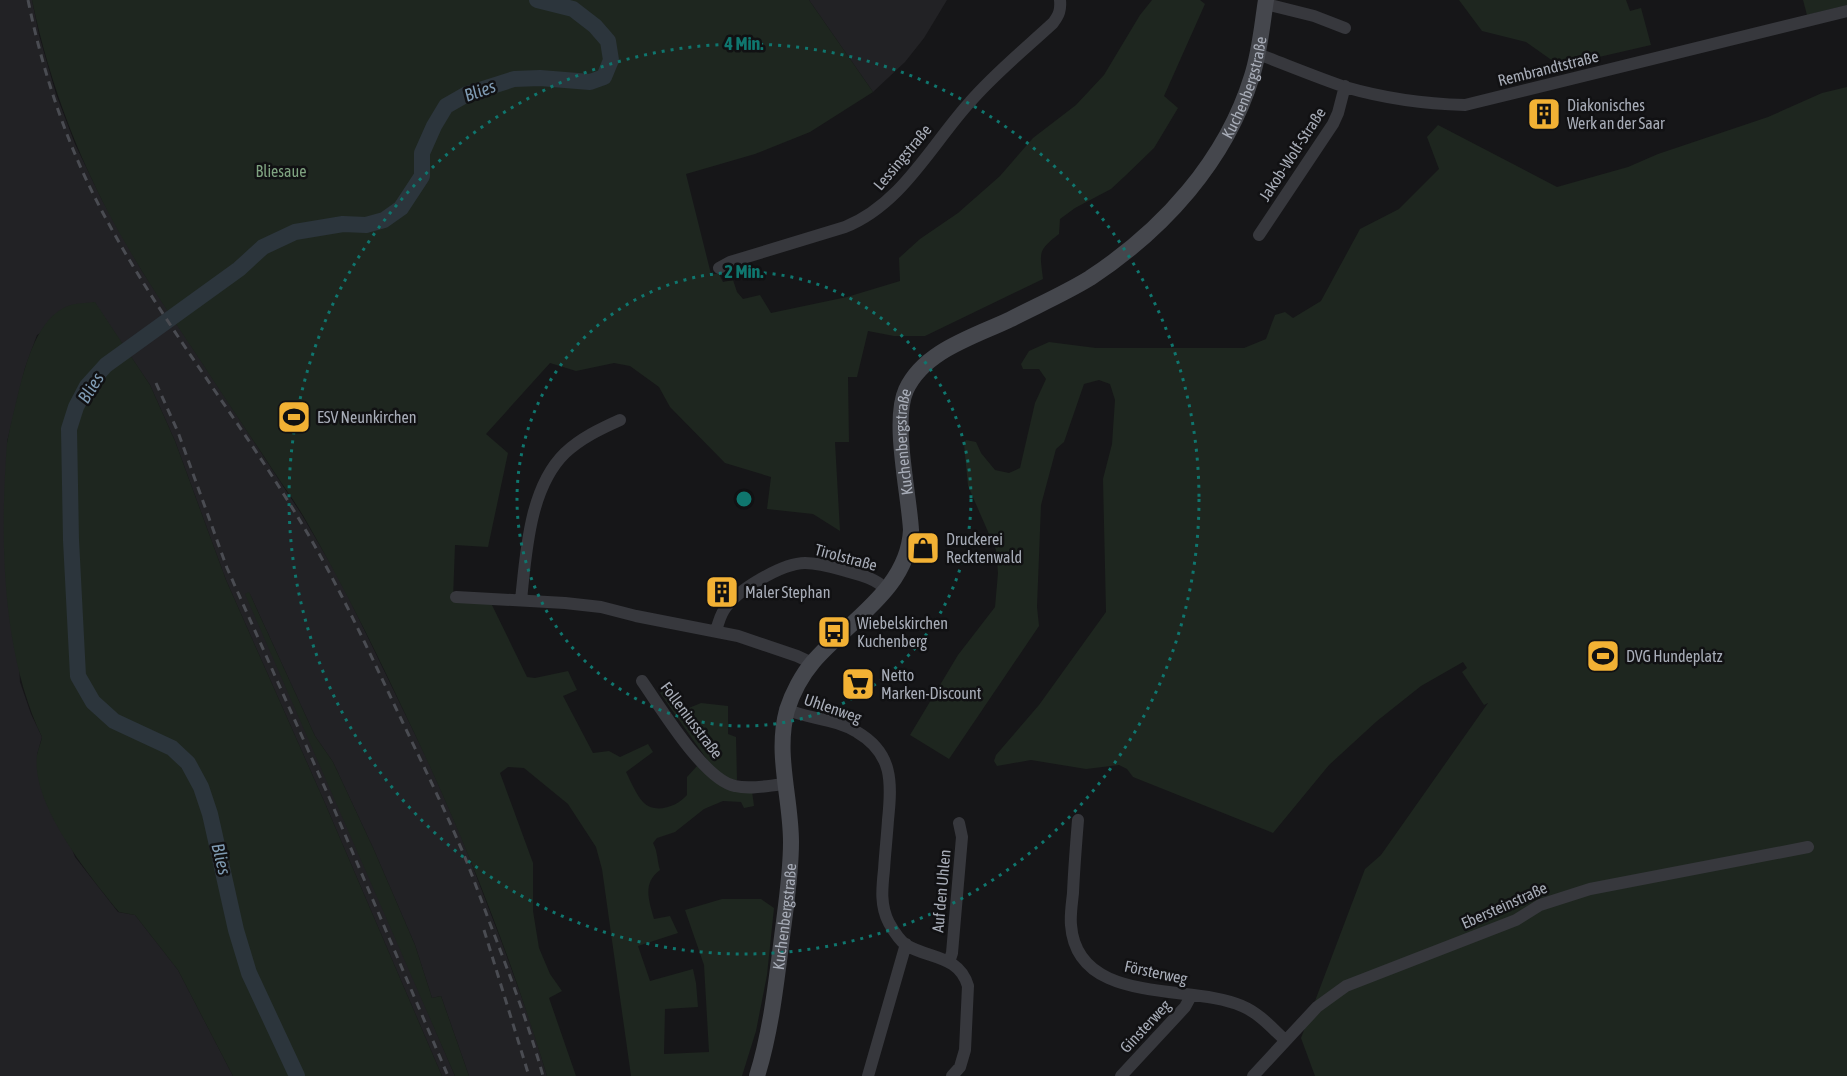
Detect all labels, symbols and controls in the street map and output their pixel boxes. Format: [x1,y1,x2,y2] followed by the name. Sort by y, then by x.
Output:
[723,33,764,54] text: 4 Min.
[1218,35,1270,142] street label: Kuchenbergstraße
[1496,47,1600,89] street label: Rembrandtstraße
[461,75,498,106] water label: Blies
[1526,96,1562,132] building icon: Diakonisches Werk an der Saar
[1567,96,1665,132] place label: Diakonisches Werk an der Saar
[1255,104,1329,204] street label: Jakob-Wolf-Straße
[869,121,935,194] street label: Lessingstraße
[256,162,306,180] park label: Bliesaue
[724,261,764,282] text: 2 Min.
[73,369,108,407] water label: Blies
[891,386,916,496] street label: Kuchenbergstraße
[276,399,312,435] sports icon: ESV Neunkirchen
[317,408,416,426] place label: ESV Neunkirchen
[734,489,754,509] centre of rings
[905,530,941,566] shop icon: Druckerei Recktenwald
[946,530,1022,566] place label: Druckerei Recktenwald
[813,540,879,574] street label: Tirolstraße
[704,574,740,610] building icon: Maler Stephan
[745,583,830,602] place label: Maler Stephan
[816,614,852,650] bus stop icon: Wiebelskirchen Kuchenberg
[857,614,948,651] place label: Wiebelskirchen Kuchenberg
[1585,638,1621,674] sports icon: DVG Hundeplatz
[1626,647,1723,666] place label: DVG Hundeplatz
[840,666,876,702] supermarket icon: Netto Marken-Discount
[881,666,982,702] place label: Netto Marken-Discount
[657,678,727,762] street label: Folleniusstraße
[801,690,864,727] street label: Uhlenweg
[207,841,236,877] water label: Blies
[928,849,954,933] street label: Auf den Uhlen
[769,863,799,971] street label: Kuchenbergstraße
[1458,878,1550,932] street label: Ebersteinstraße
[1123,957,1189,988] street label: Försterweg
[1116,996,1175,1057] street label: Ginsterweg

